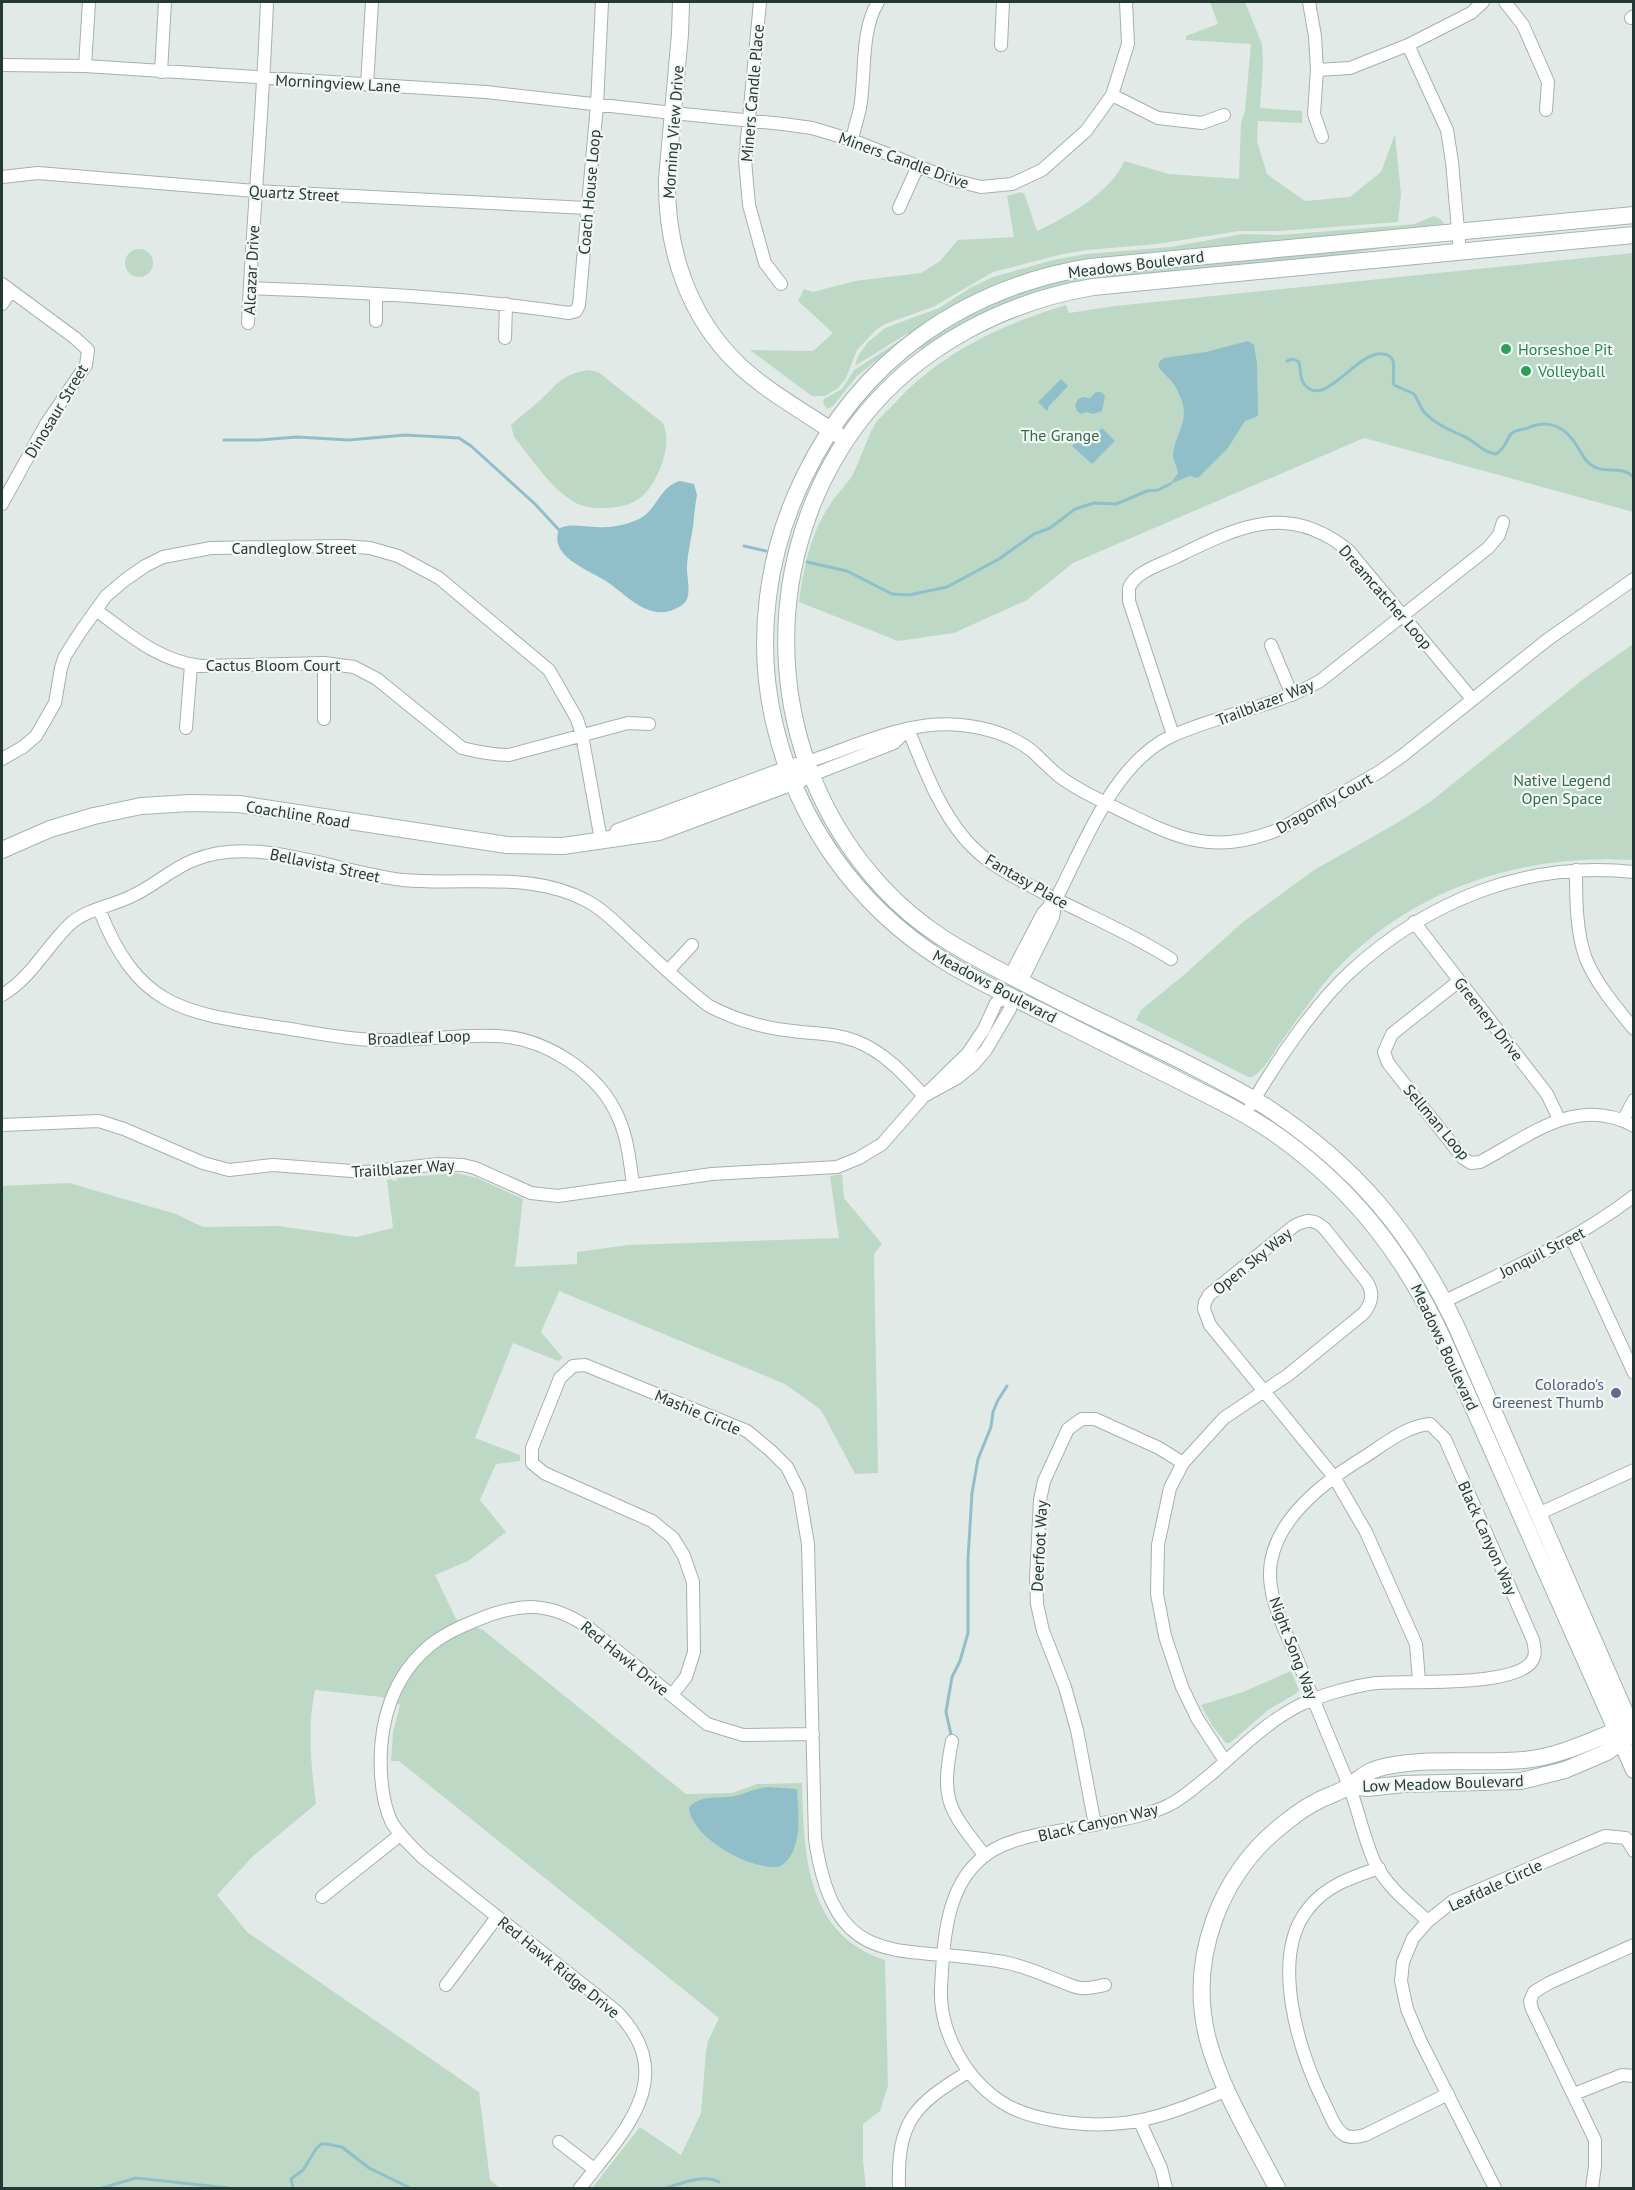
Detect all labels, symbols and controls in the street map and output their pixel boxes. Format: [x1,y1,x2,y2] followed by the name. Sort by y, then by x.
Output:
[736,23,768,163] street label: Miners Candle Place
[658,65,688,199] street label: Morning View Drive
[275,70,401,96] street label: Morningview Lane
[836,127,972,193] street label: Miners Candle Drive
[574,129,604,255] street label: Coach House Loop
[248,181,340,205] street label: Quartz Street
[239,225,263,315] street label: Alcazar Drive
[1067,246,1205,282] street label: Meadows Boulevard
[1518,339,1613,359] place label: Horseshoe Pit
[1499,342,1513,356] marker: Horseshoe Pit
[20,360,92,462] street label: Dinosaur Street
[1537,361,1606,381] place label: Volleyball
[1519,364,1533,378] marker: Volleyball
[1021,425,1099,445] park label: The Grange
[232,538,357,558] street label: Candleglow Street
[1335,541,1437,653] street label: Dreamcatcher Loop
[206,655,341,675] street label: Cactus Bloom Court
[1213,674,1317,730] street label: Trailblazer Way
[1272,768,1376,838] street label: Dragonfly Court
[1513,770,1611,808] park label: Native Legend Open Space
[245,796,351,832] street label: Coachline Road
[268,844,382,887] street label: Bellavista Street
[982,849,1072,913] street label: Fantasy Place
[930,945,1060,1027] street label: Meadows Boulevard
[1450,973,1528,1065] street label: Greenery Drive
[367,1025,471,1049] street label: Broadleaf Loop
[1399,1080,1475,1164] street label: Sellman Loop
[351,1154,456,1182] street label: Trailblazer Way
[1495,1222,1589,1283] street label: Jonquil Street
[1209,1223,1296,1299] street label: Open Sky Way
[1407,1281,1483,1413] street label: Meadows Boulevard
[1492,1374,1604,1412] place label: Colorado's Greenest Thumb
[652,1385,744,1439] street label: Mashie Circle
[1609,1386,1623,1400] marker: Colorado's Greenest Thumb
[1454,1478,1522,1599] street label: Black Canyon Way
[1027,1499,1051,1592] street label: Deerfoot Way
[1265,1594,1323,1703] street label: Night Song Way
[577,1616,673,1700] street label: Red Hawk Drive
[1362,1770,1524,1796] street label: Low Meadow Boulevard
[1036,1798,1161,1846] street label: Black Canyon Way
[1445,1855,1545,1915] street label: Leafdale Circle
[494,1912,624,2022] street label: Red Hawk Ridge Drive

